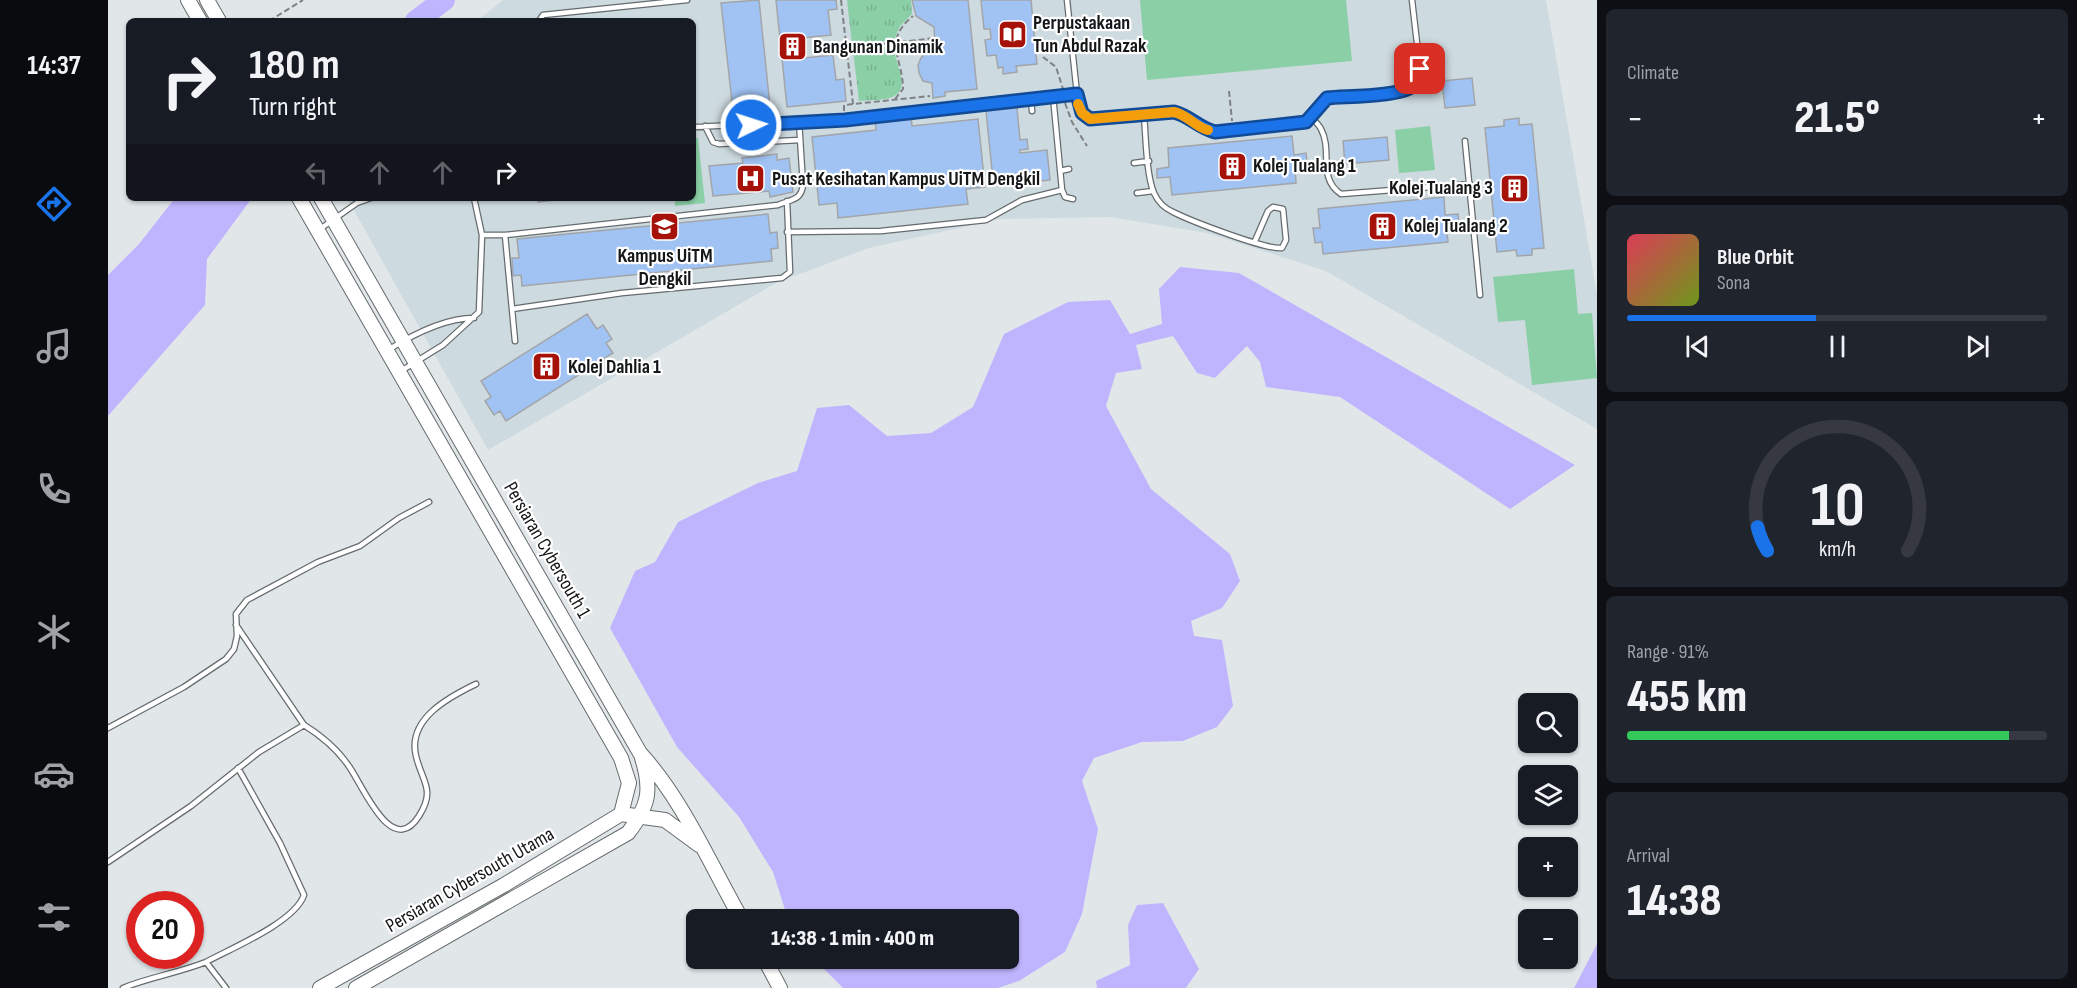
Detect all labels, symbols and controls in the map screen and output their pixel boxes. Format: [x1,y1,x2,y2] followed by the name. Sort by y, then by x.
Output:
[1033,11,1147,58] place label: Perpustakaan Tun Abdul Razak
[996,18,1028,50] library icon: Perpustakaan Tun Abdul Razak
[776,31,808,63] building icon: Bangunan Dinamik
[813,35,944,59] place label: Bangunan Dinamik
[249,40,340,91] text: 180 m
[150,42,228,120] icon: right
[1394,43,1445,94] pin
[27,50,81,82] text: 14:37
[1403,52,1436,85] icon: arrive
[1627,61,1679,85] text: Climate
[249,91,336,123] text: Turn right
[1794,91,1880,146] text: 21.5°
[719,93,783,157] position arrow
[1627,99,1643,139] text: −
[2031,99,2047,139] text: +
[1216,150,1248,182] building icon: Kolej Tualang 1
[1253,154,1356,178] place label: Kolej Tualang 1
[300,156,333,189] icon: left
[363,156,396,189] icon: ahead
[426,156,459,189] icon: ahead
[489,156,522,189] icon: right
[735,163,767,195] hospital icon: Pusat Kesihatan Kampus UiTM Dengkil
[772,167,1040,191] place label: Pusat Kesihatan Kampus UiTM Dengkil
[1498,172,1530,204] building icon: Kolej Tualang 3
[1389,176,1493,200] place label: Kolej Tualang 3
[33,183,75,225] icon: directions
[649,210,681,242] school or university icon: Kampus UiTM Dengkil
[1367,210,1399,242] building icon: Kolej Tualang 2
[1404,214,1508,238] place label: Kolej Tualang 2
[617,244,713,291] place label: Kampus UiTM Dengkil
[1717,244,1794,271] text: Blue Orbit
[1717,271,1750,295] text: Sona
[33,325,75,367] icon: music
[1681,330,1714,363] icon: previous
[1821,330,1854,363] icon: pause
[1961,330,1994,363] icon: next
[531,351,563,383] building icon: Kolej Dahlia 1
[568,355,661,379] place label: Kolej Dahlia 1
[33,468,75,510] icon: phone
[1810,469,1864,544] text: 10
[498,478,596,622] street label: Persiaran Cybersouth 1
[1818,537,1856,562] text: km/h
[33,611,75,653] icon: climate
[1627,640,1709,664] text: Range · 91%
[1627,670,1747,725] text: 455 km
[1518,693,1578,969] map controls
[1518,693,1578,753] button: search
[33,753,75,795] icon: car
[1518,765,1578,825] button: layers
[382,822,558,938] street label: Persiaran Cybersouth Utama
[1518,837,1578,897] button: +
[1627,844,1670,868] text: Arrival
[1627,874,1721,929] text: 14:38
[126,891,204,969] speed limit sign: 20
[33,896,75,938] icon: filters
[1518,909,1578,969] button: −
[771,925,934,952] text: 14:38 · 1 min · 400 m

